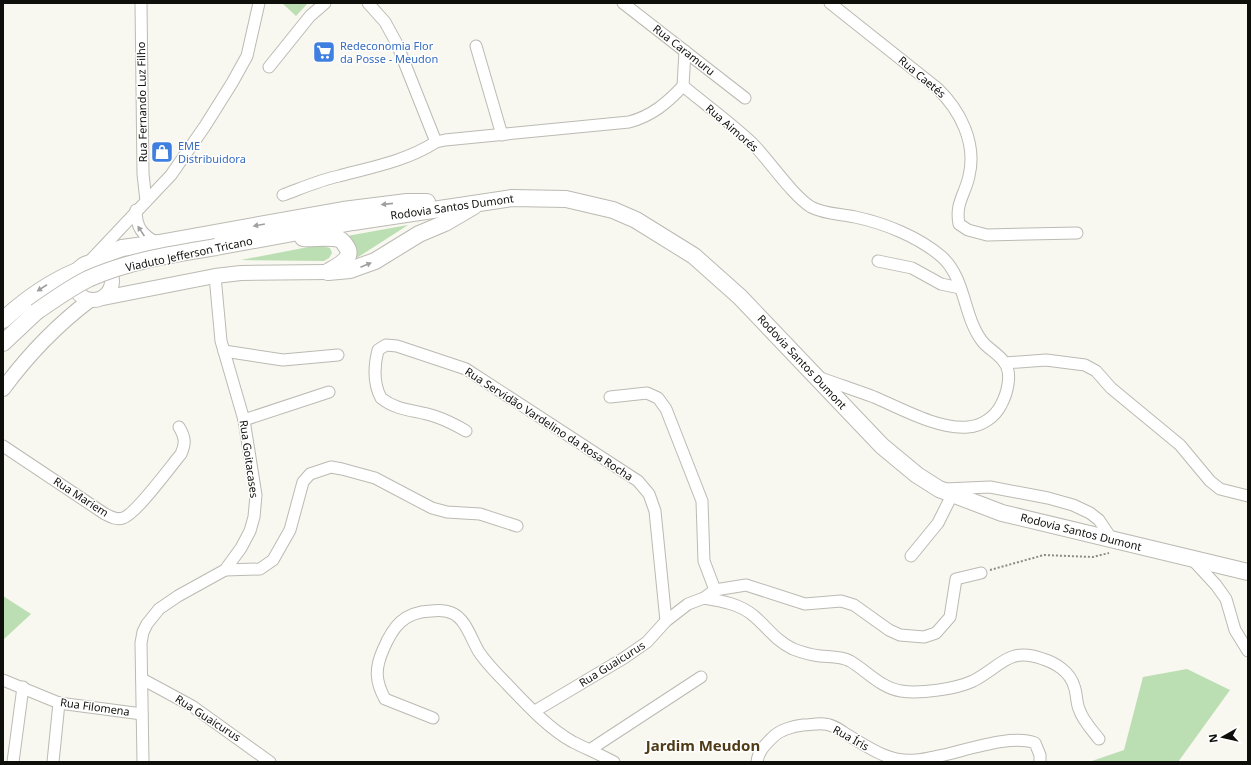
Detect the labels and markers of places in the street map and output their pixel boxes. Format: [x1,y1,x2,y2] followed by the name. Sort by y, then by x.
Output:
[340,38,438,66] place label: Redeconomia Flor da Posse - Meudon
[311,39,337,65] supermarket icon: Redeconomia Flor da Posse - Meudon
[178,138,246,166] place label: EME Distribuidora
[149,139,175,165] shop icon: EME Distribuidora

